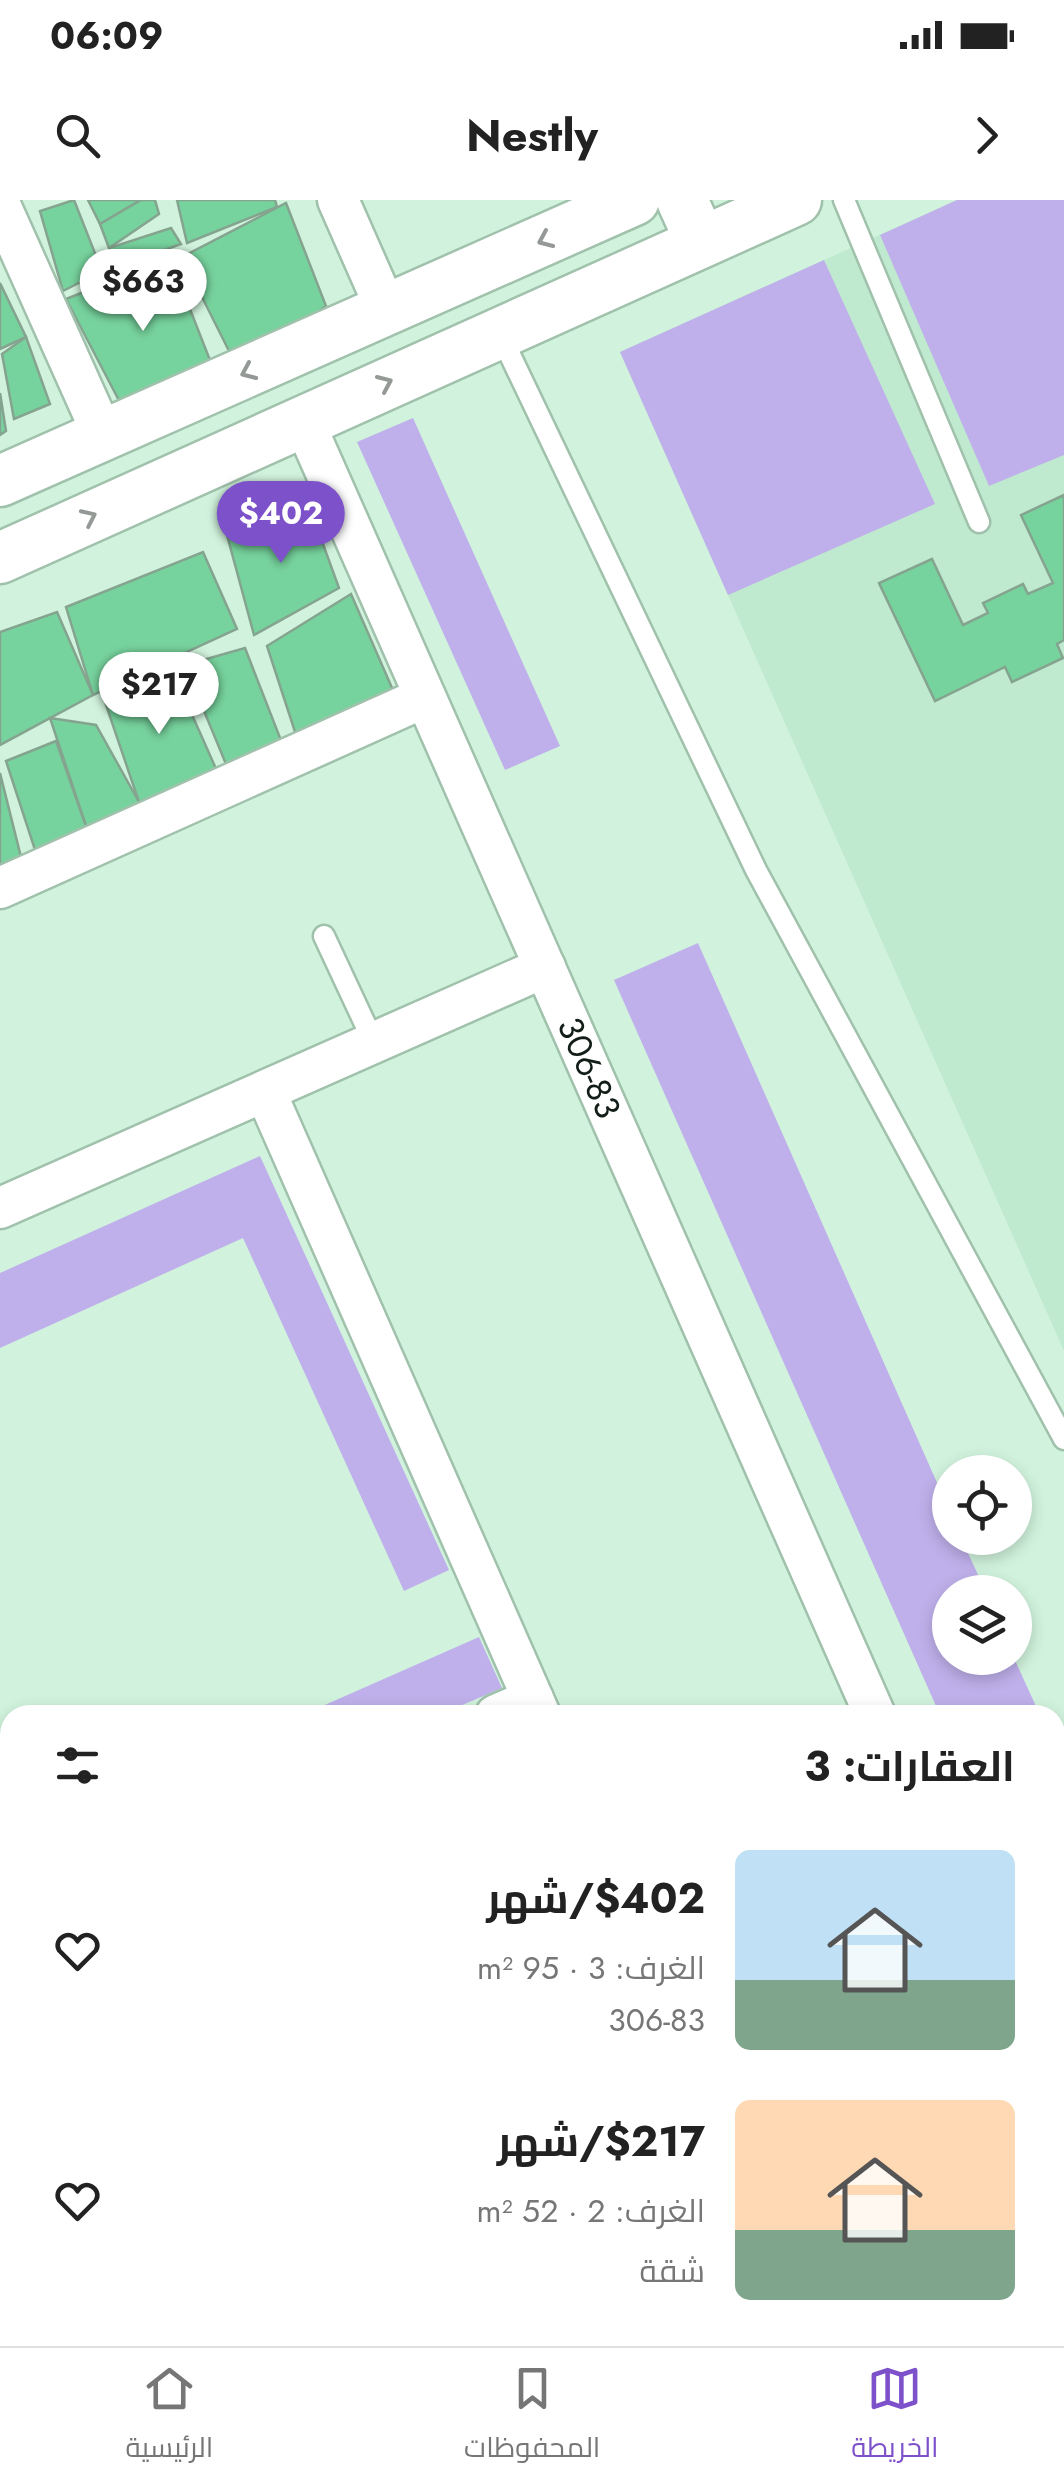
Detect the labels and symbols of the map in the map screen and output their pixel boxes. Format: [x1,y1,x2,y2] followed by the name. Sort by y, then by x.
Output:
[537,228,555,248] one-way arrow
[84,249,202,334] pin: $663
[240,360,258,380] one-way arrow
[375,375,393,395] one-way arrow
[222,481,340,566] pin: $402
[79,510,97,530] one-way arrow
[100,652,218,737] pin: $217
[545,1009,633,1126] street label: 306-83

